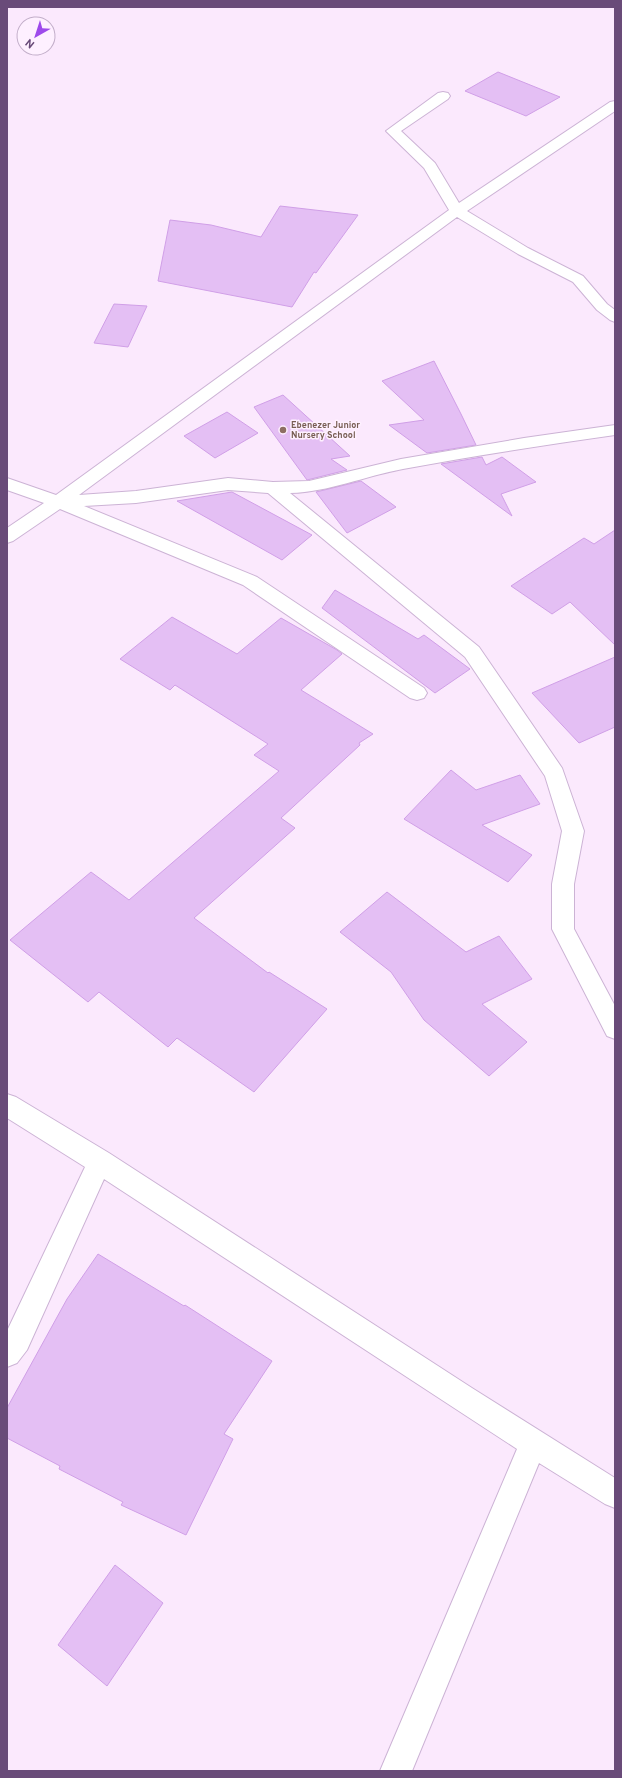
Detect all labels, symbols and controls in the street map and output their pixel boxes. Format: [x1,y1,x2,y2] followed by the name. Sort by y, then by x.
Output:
[16,16,56,56] north arrow
[23,35,38,51] text: N
[291,420,360,441] place label: Ebenezer Junior Nursery School
[278,425,288,435] marker: Ebenezer Junior Nursery School

